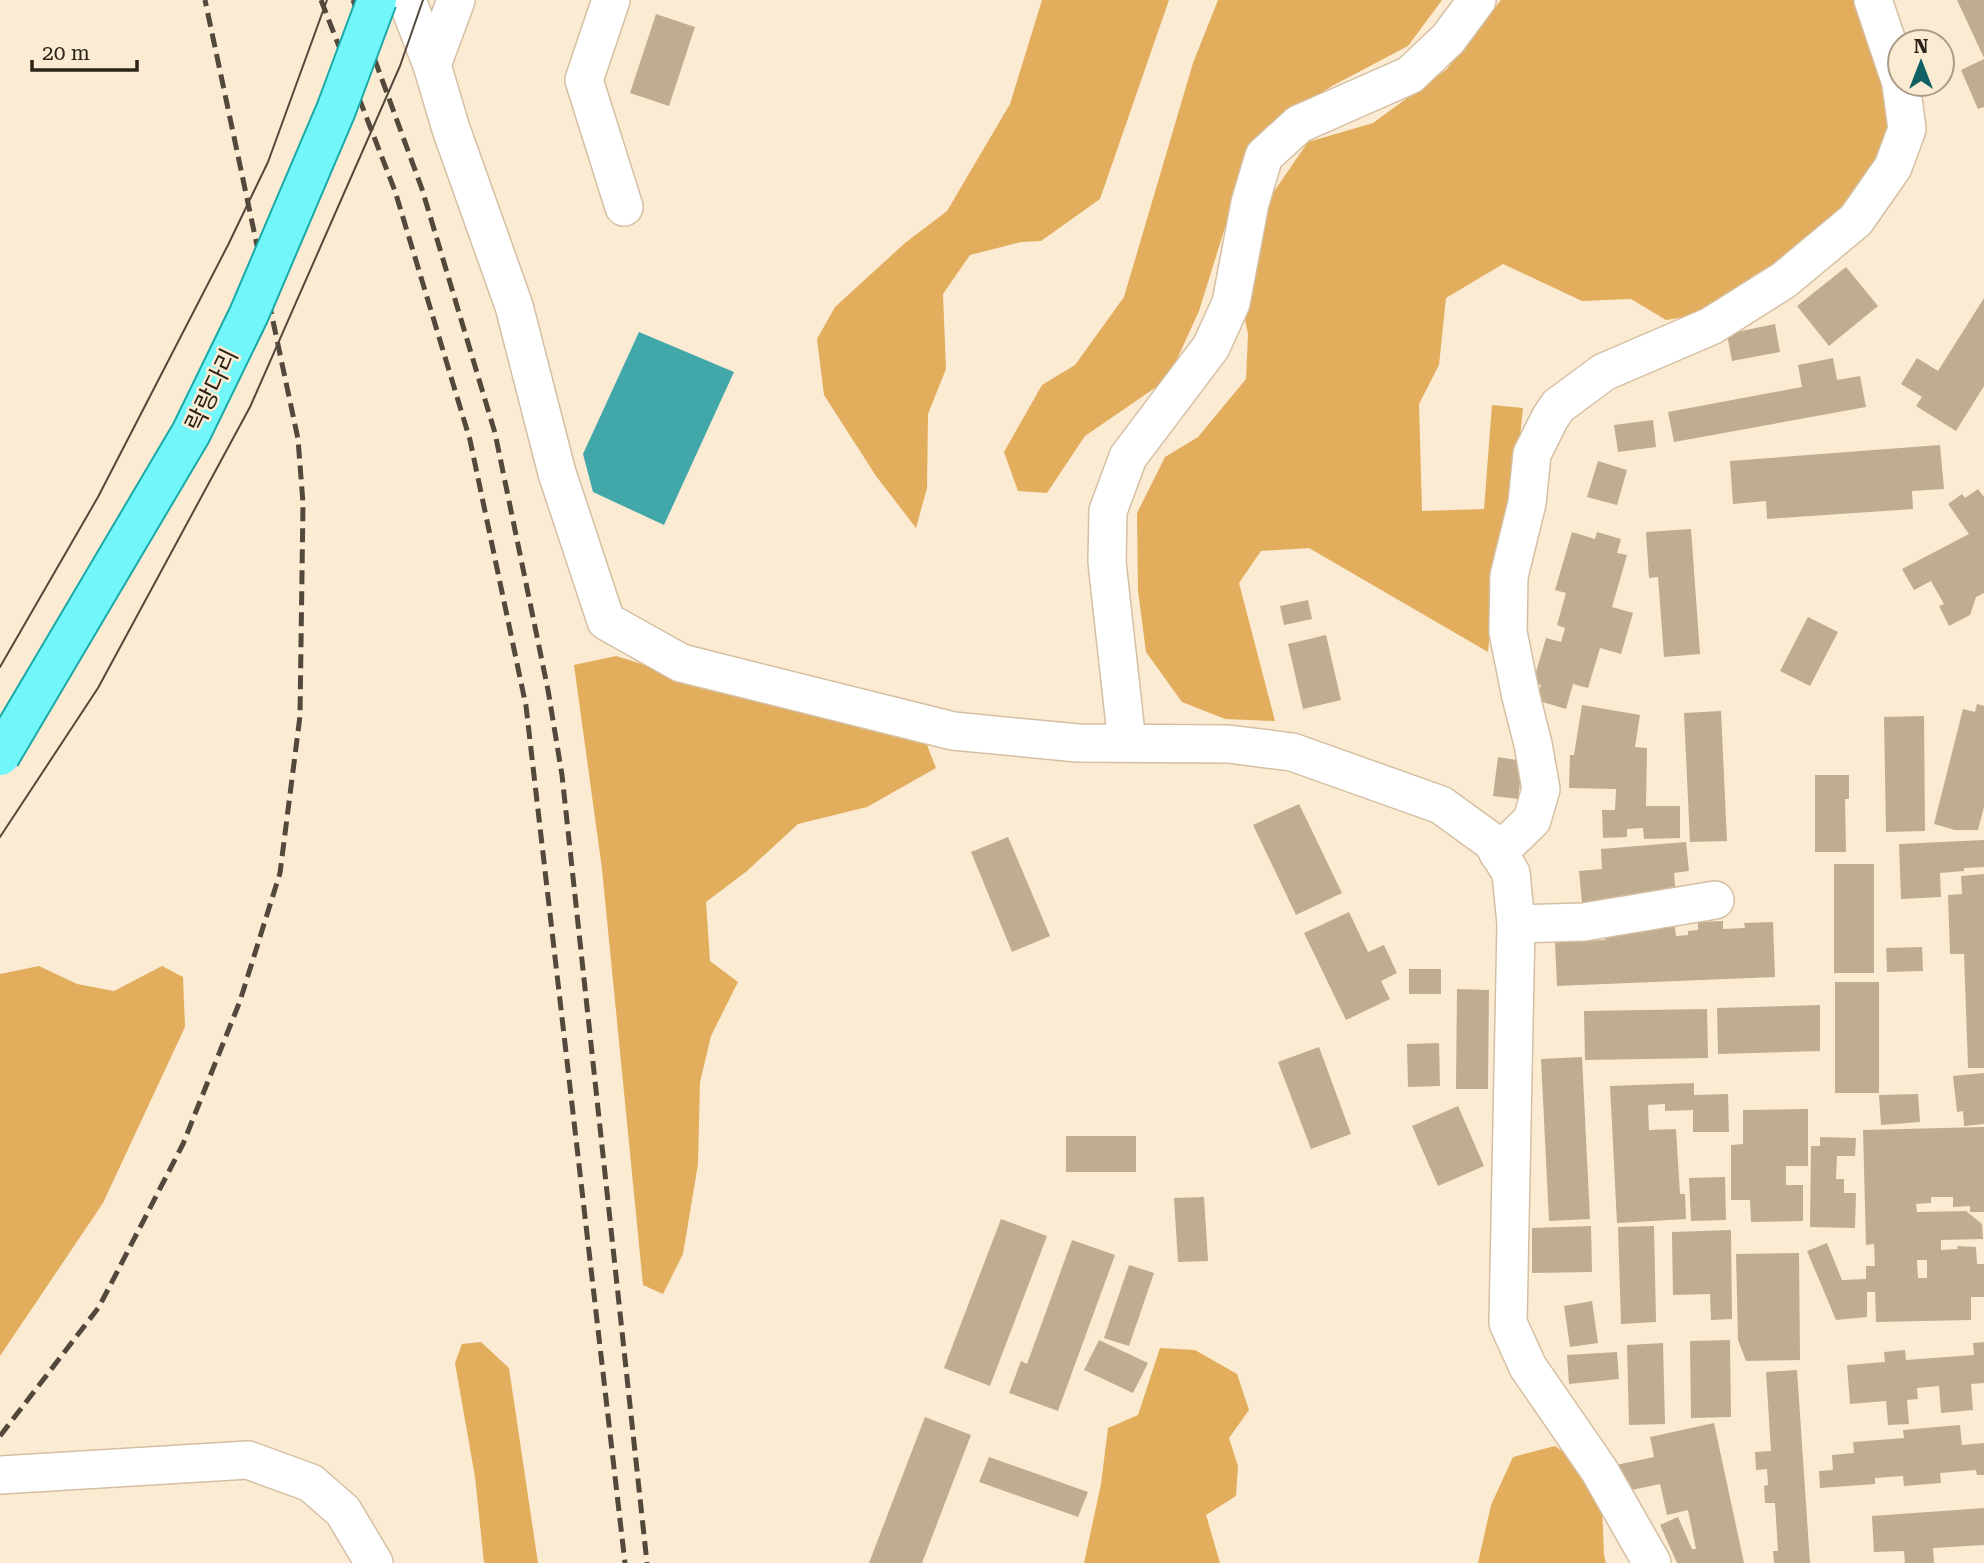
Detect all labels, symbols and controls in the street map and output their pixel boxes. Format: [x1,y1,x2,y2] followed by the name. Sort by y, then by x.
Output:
[32,28,136,72] scale bar
[1886,28,1956,98] north arrow
[1914,35,1929,58] text: N
[42,41,90,65] text: 20 m
[180,344,244,436] street label: 락랑다리

